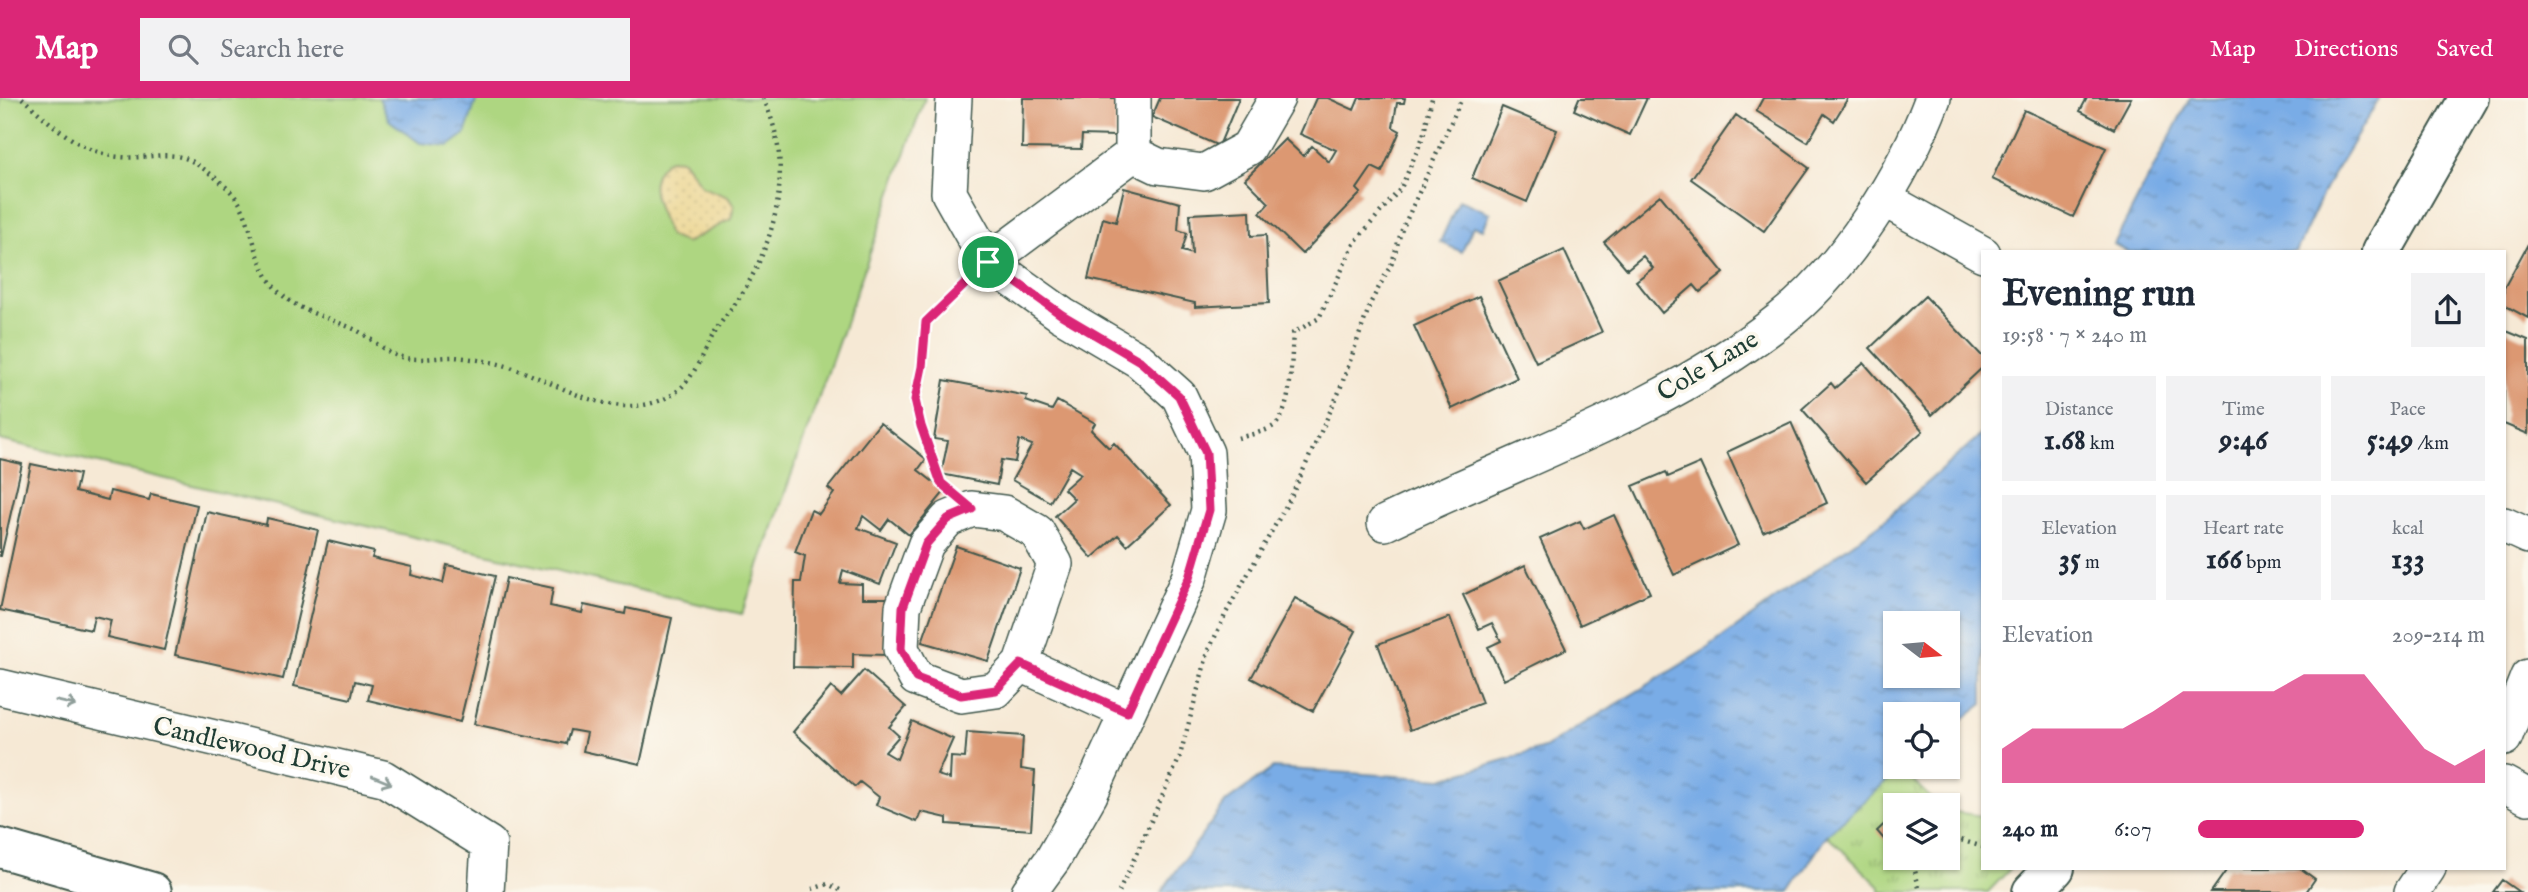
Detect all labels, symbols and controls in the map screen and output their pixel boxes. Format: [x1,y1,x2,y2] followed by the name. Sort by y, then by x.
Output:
[140,18,630,81] search box
[35,28,98,70] text: Map
[164,30,202,68] icon: search
[220,33,344,66] text: Search here
[2210,34,2256,65] text: Map
[2294,34,2398,65] text: Directions
[2436,34,2493,65] text: Saved
[958,232,1018,292] pin
[969,243,1007,281] icon: arrive
[2002,271,2196,319] text: Evening run
[2411,273,2485,347] button: share
[2002,321,2147,350] text: 19:58 · 7 × 240 m
[1651,323,1765,409] street label: Cole Lane
[2045,398,2114,422] text: Distance
[2222,398,2265,422] text: Time
[2390,398,2426,422] text: Pace
[2044,422,2086,460] text: 1.68
[2219,422,2268,460] text: 9:46
[2367,422,2413,460] text: 5:49
[2086,432,2115,456] text: km
[2413,432,2449,456] text: /km
[2041,517,2117,541] text: Elevation
[2203,517,2284,541] text: Heart rate
[2392,517,2424,541] text: kcal
[2059,541,2081,579] text: 35
[2206,541,2242,579] text: 166
[2391,541,2425,579] text: 133
[2081,551,2100,575] text: m
[2242,551,2281,575] text: bpm
[1883,611,1960,688] north arrow
[1883,611,1960,870] map controls
[2002,621,2093,650] text: Elevation
[2392,621,2485,650] text: 209–214 m
[54,697,77,710] one-way arrow
[1883,702,1960,779] button: locate
[150,710,354,787] street label: Candlewood Drive
[371,775,393,788] one-way arrow
[1883,793,1960,870] button: layers
[2002,815,2058,844] text: 240 m
[2114,815,2152,844] text: 6:07

